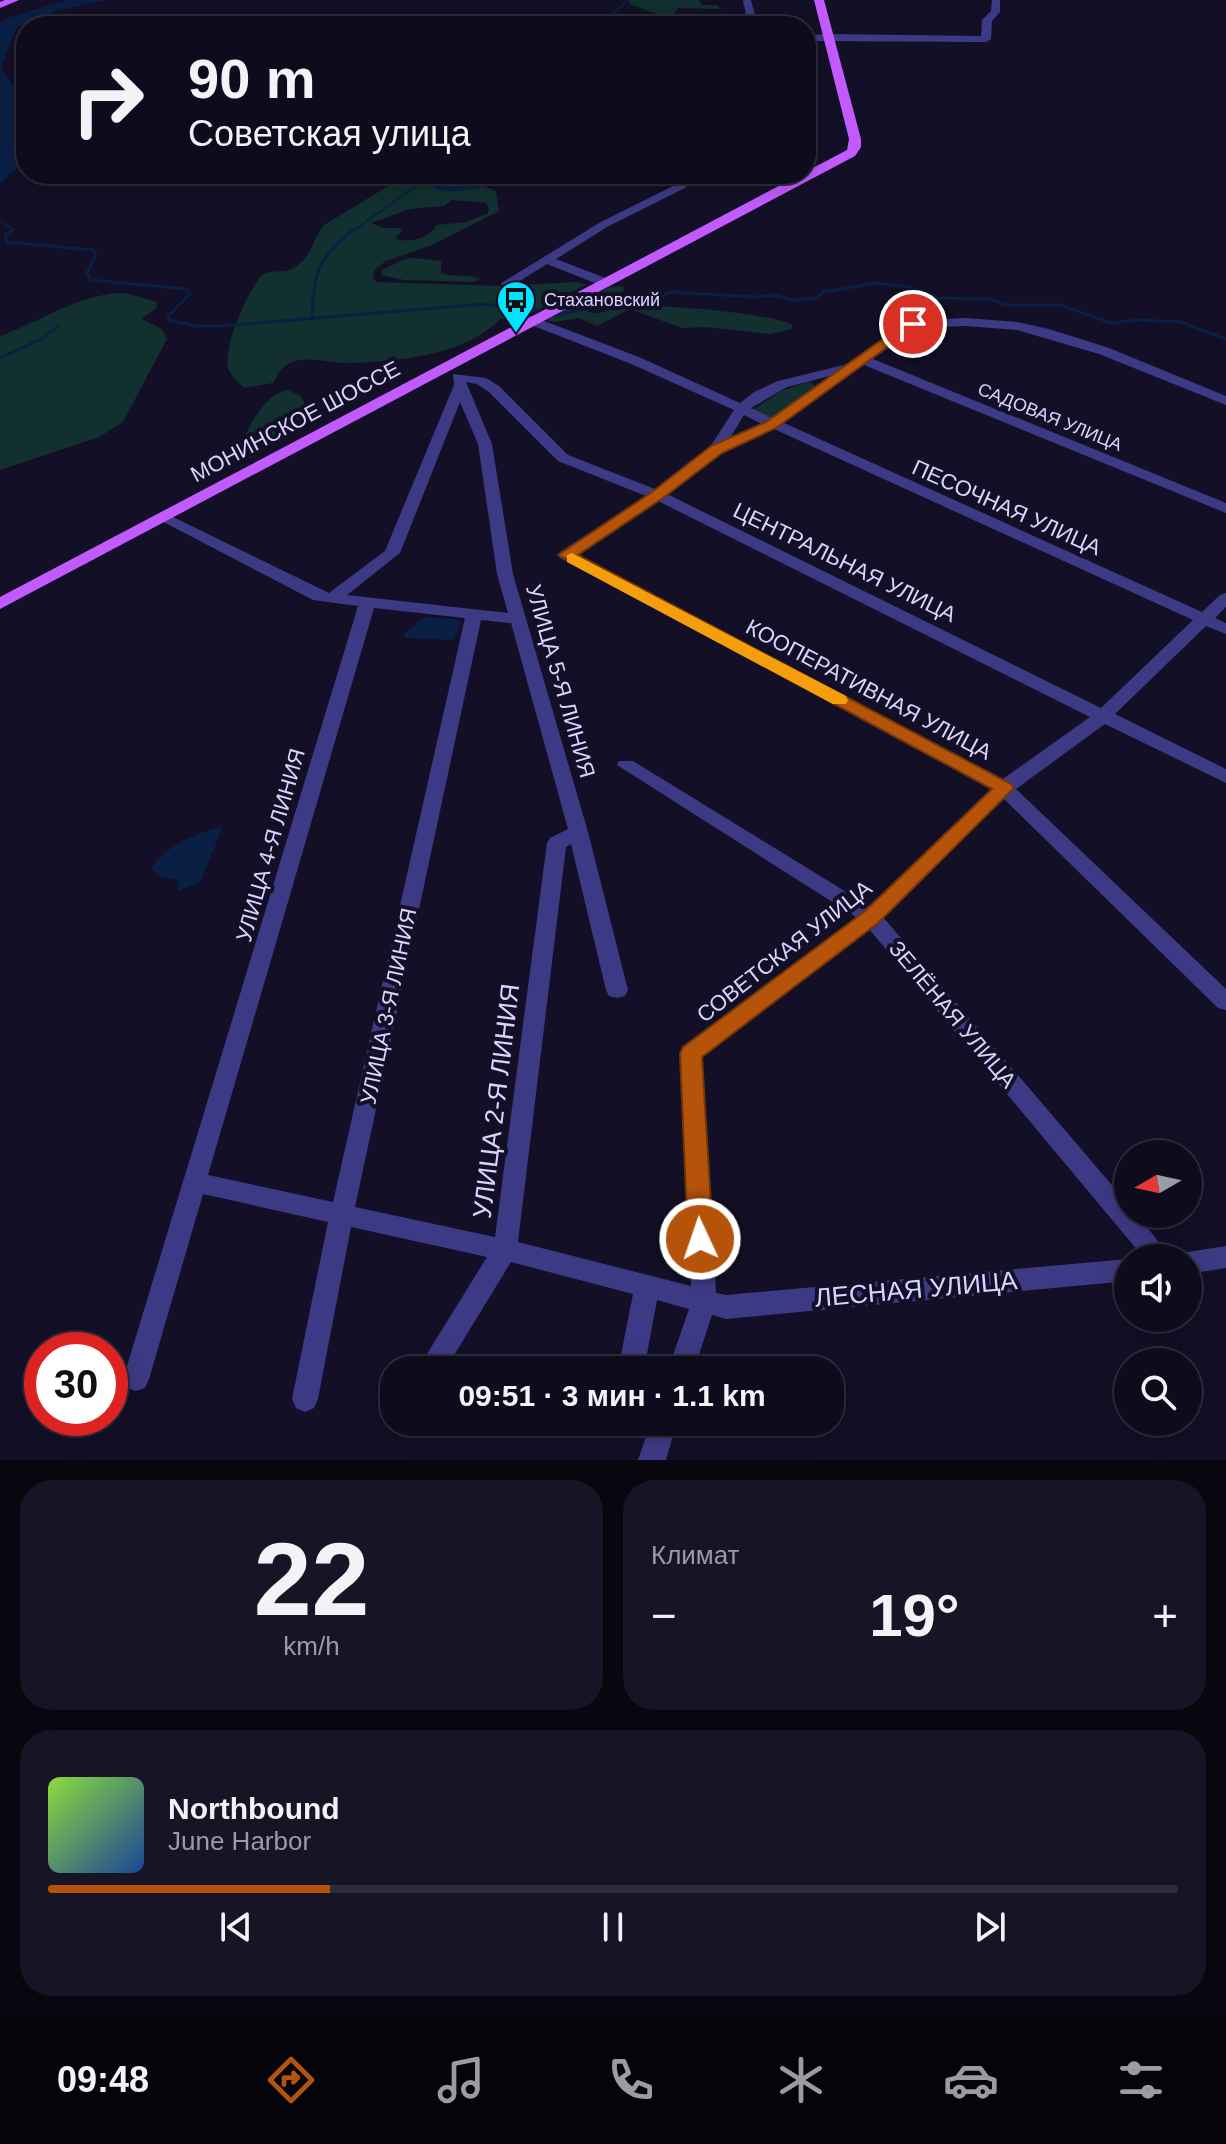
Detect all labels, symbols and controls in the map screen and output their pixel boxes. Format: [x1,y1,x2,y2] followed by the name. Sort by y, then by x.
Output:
[188,47,316,110] text: 90 m
[56,48,160,152] icon: right
[188,113,471,154] text: Советская улица
[495,279,537,334] bus stop icon: Стахановский
[544,290,660,310] place label: Стахановский
[879,290,947,358] pin
[891,302,935,346] icon: arrive
[186,356,404,487] street label: МОНИНСКОЕ ШОССЕ
[975,379,1125,455] street label: САДОВАЯ УЛИЦА
[908,455,1105,561] street label: ПЕСОЧНАЯ УЛИЦА
[729,498,960,627] street label: ЦЕНТРАЛЬНАЯ УЛИЦА
[521,582,600,781] street label: УЛИЦА 5-Я ЛИНИЯ
[742,614,996,765] street label: КООПЕРАТИВНАЯ УЛИЦА
[231,746,310,945] street label: УЛИЦА 4-Я ЛИНИЯ
[692,875,877,1027] street label: СОВЕТСКАЯ УЛИЦА
[355,906,422,1107] street label: УЛИЦА 3-Я ЛИНИЯ
[884,936,1022,1093] street label: ЗЕЛЁНАЯ УЛИЦА
[467,982,525,1220] street label: УЛИЦА 2-Я ЛИНИЯ
[1114,1140,1202,1228] north arrow
[1114,1140,1202,1436] map controls
[658,1197,742,1281] position arrow
[1114,1244,1202,1332] button: sound
[813,1265,1019,1313] street label: ЛЕСНАЯ УЛИЦА
[24,1332,128,1436] speed limit sign: 30
[1114,1348,1202,1436] button: search
[458,1379,766,1412] text: 09:51 · 3 мин · 1.1 km
[254,1521,369,1637] text: 22
[651,1540,740,1570] text: Климат
[869,1582,960,1649] text: 19°
[651,1591,677,1640] text: −
[1152,1591,1178,1640] text: +
[283,1631,340,1661] text: km/h
[168,1792,340,1825] text: Northbound
[168,1826,311,1856] text: June Harbor
[214,1905,258,1949] icon: previous
[591,1905,635,1949] icon: pause
[968,1905,1012,1949] icon: next
[263,2052,319,2108] icon: directions
[433,2052,489,2108] icon: music
[603,2052,659,2108] icon: phone
[773,2052,829,2108] icon: climate
[943,2052,999,2108] icon: car
[1113,2052,1169,2108] icon: filters
[57,2059,149,2100] text: 09:48

